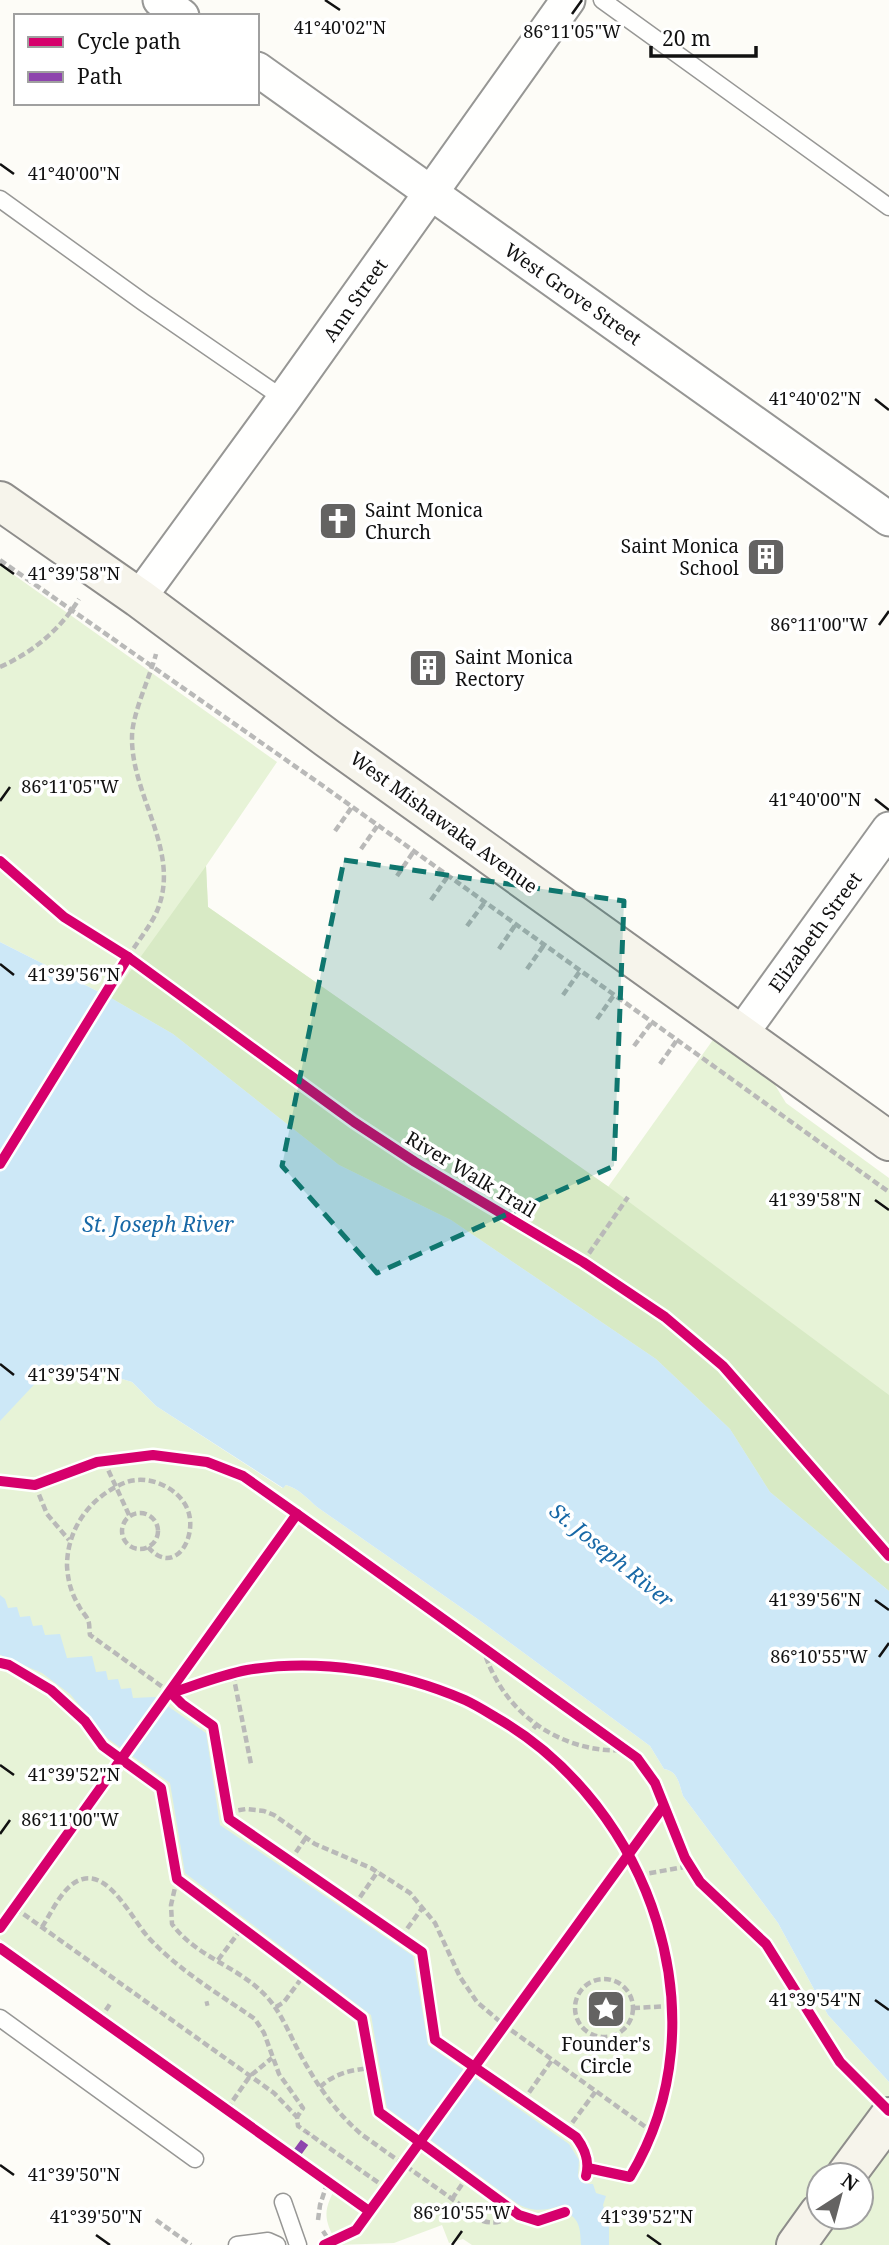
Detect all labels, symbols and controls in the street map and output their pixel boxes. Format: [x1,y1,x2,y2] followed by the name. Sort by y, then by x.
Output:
[14,14,259,105] legend
[651,14,756,58] scale bar
[294,15,387,39] text: 41°40'02"N
[523,19,621,43] text: 86°11'05"W
[662,24,711,52] text: 20 m
[77,27,181,55] text: Cycle path
[77,62,122,90] text: Path
[28,161,121,185] text: 41°40'00"N
[499,237,647,351] street label: West Grove Street
[317,253,393,347] street label: Ann Street
[769,386,862,410] text: 41°40'02"N
[365,497,483,545] place label: Saint Monica Church
[317,500,359,542] church icon: Saint Monica Church
[621,533,739,581] place label: Saint Monica School
[745,536,787,578] building icon: Saint Monica School
[28,561,121,585] text: 41°39'58"N
[770,612,868,636] text: 86°11'00"W
[455,644,573,692] place label: Saint Monica Rectory
[407,647,449,689] building icon: Saint Monica Rectory
[345,745,543,899] street label: West Mishawaka Avenue
[21,774,119,798] text: 86°11'05"W
[769,787,862,811] text: 41°40'00"N
[763,866,868,997] street label: Elizabeth Street
[28,962,121,986] text: 41°39'56"N
[401,1125,541,1223] street label: River Walk Trail
[769,1187,862,1211] text: 41°39'58"N
[82,1210,234,1238] water label: St. Joseph River
[28,1362,121,1386] text: 41°39'54"N
[544,1496,680,1614] water label: St. Joseph River
[769,1587,862,1611] text: 41°39'56"N
[770,1644,868,1668] text: 86°10'55"W
[28,1762,121,1786] text: 41°39'52"N
[21,1807,119,1831] text: 86°11'00"W
[769,1987,862,2011] text: 41°39'54"N
[585,1988,627,2030] place icon: Founder's Circle
[561,2031,651,2079] place label: Founder's Circle
[805,2161,875,2231] north arrow
[28,2162,121,2186] text: 41°39'50"N
[836,2167,864,2197] text: N
[413,2200,511,2224] text: 86°10'55"W
[50,2204,143,2228] text: 41°39'50"N
[601,2204,694,2228] text: 41°39'52"N

